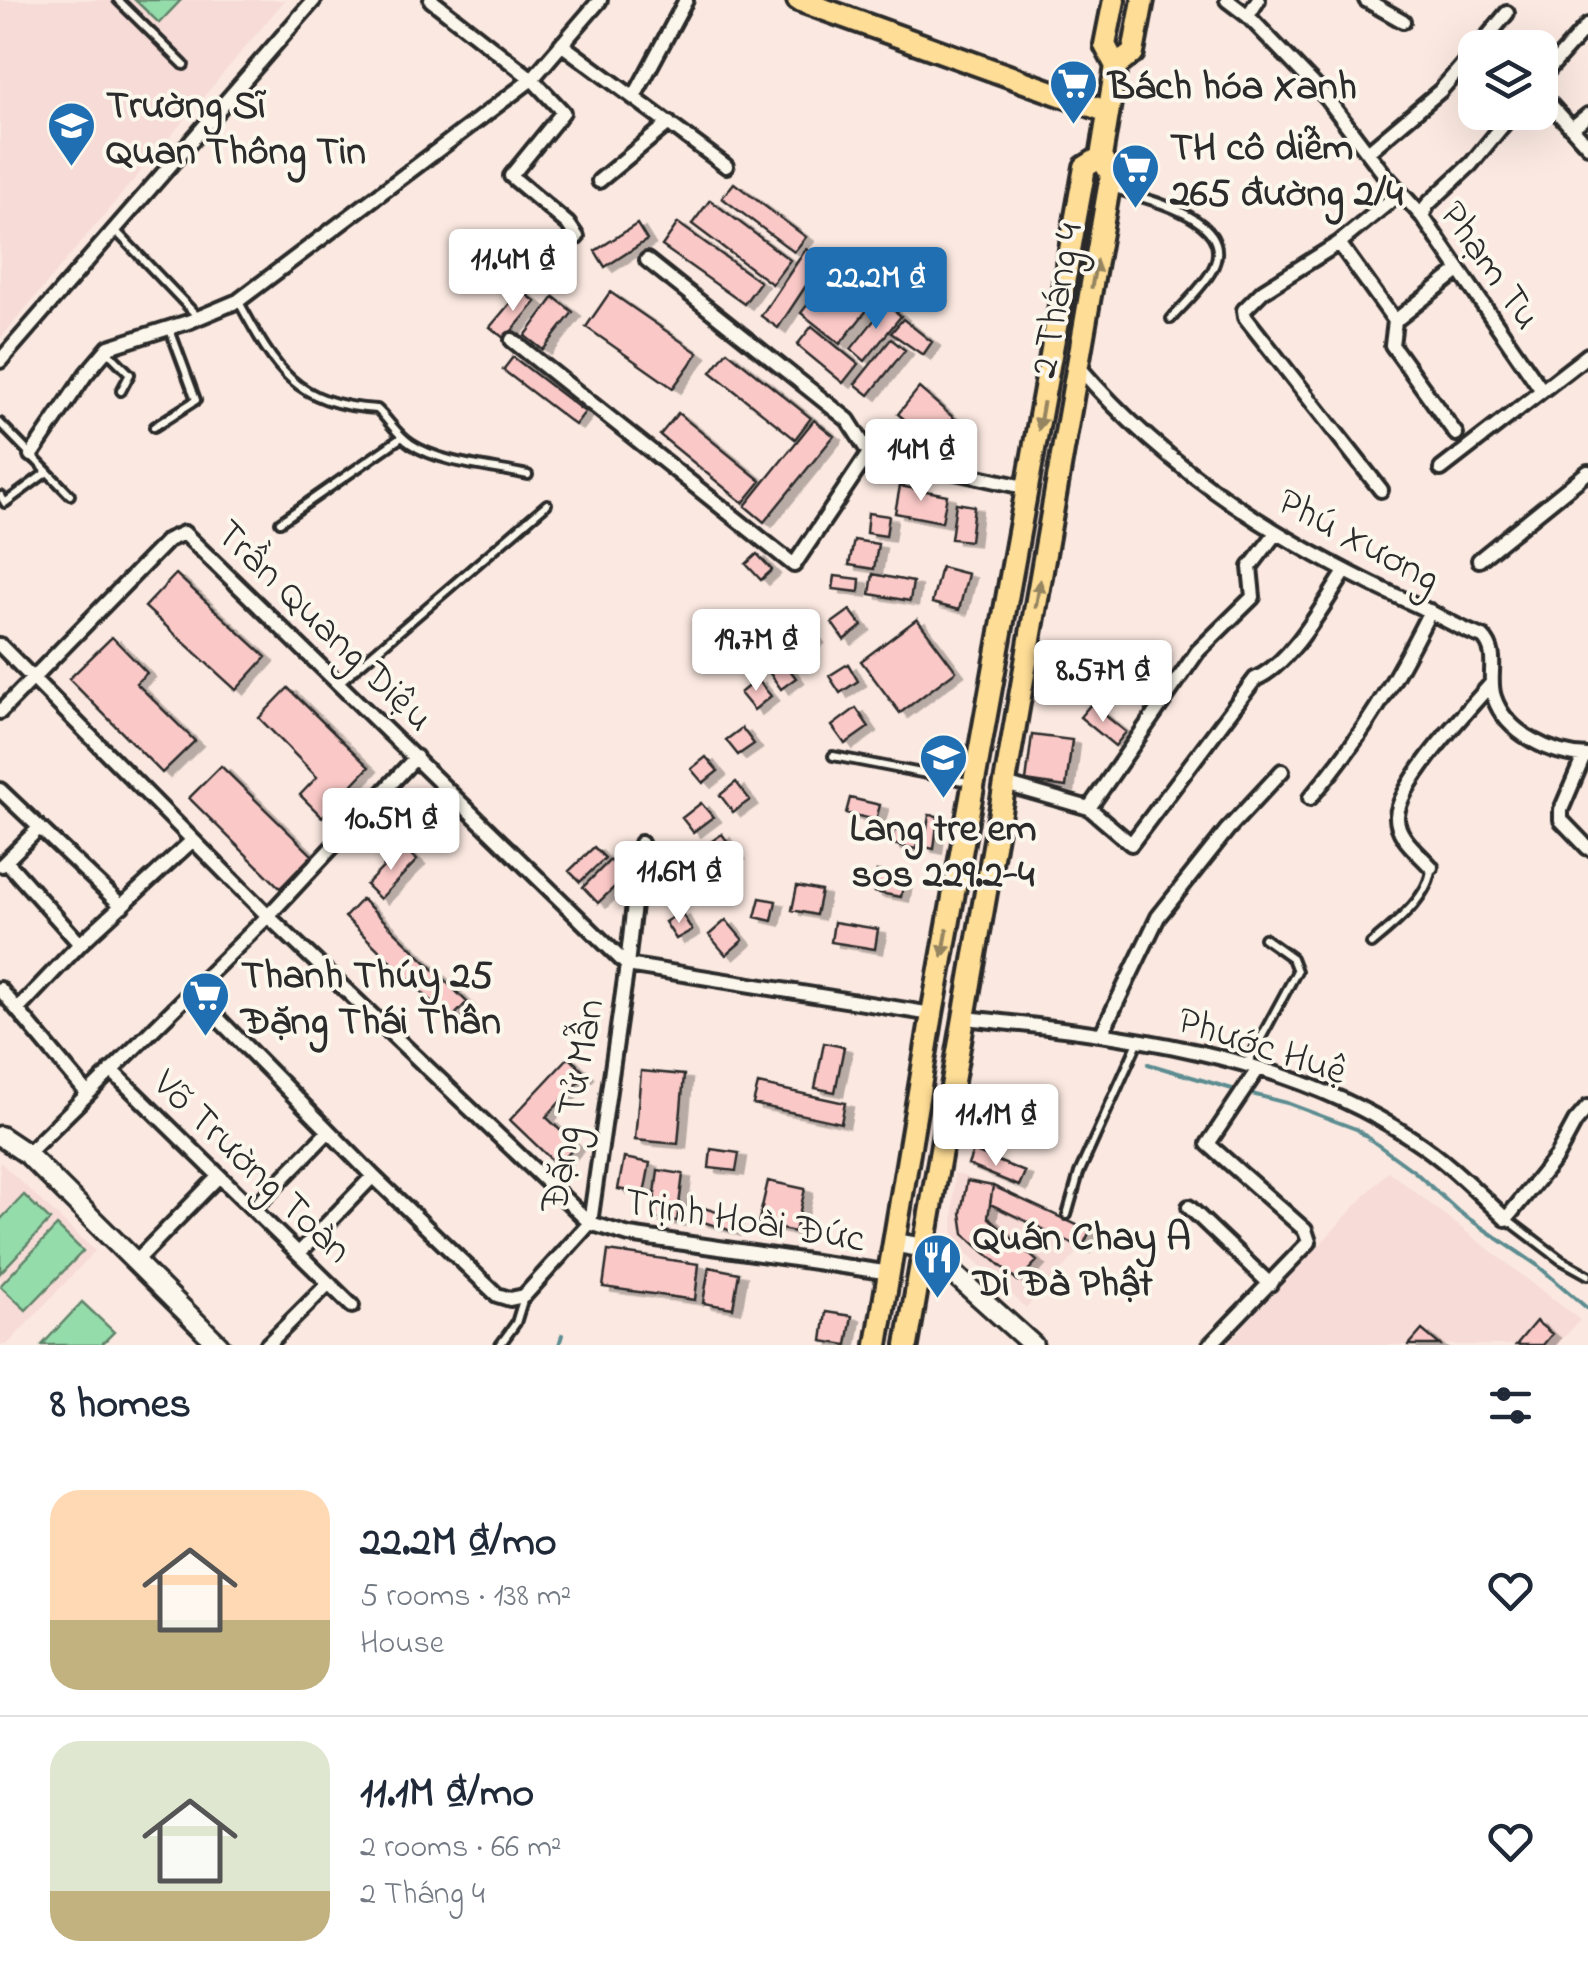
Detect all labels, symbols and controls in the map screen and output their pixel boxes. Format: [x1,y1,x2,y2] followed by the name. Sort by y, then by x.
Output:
[1458,30,1558,130] map controls
[1458,30,1558,130] button: layers
[1047,58,1099,126] supermarket icon: Bách hóa Xanh
[1106,59,1357,118] place label: Bách hóa Xanh
[106,78,366,183] place label: Trường Sĩ Quan Thông Tin
[45,100,97,168] school or university icon: Trường Sĩ Quan Thông Tin
[1169,120,1403,225] place label: TH cô diễm 265 đường 2/4
[1109,142,1161,210] supermarket icon: TH cô diễm 265 đường 2/4
[1422,190,1554,343] street label: Phạm Tu
[1016,219,1101,383] street label: 2 Tháng 4
[421,229,605,314] pin: 11.4M ₫
[471,238,555,285] text: 11.4M ₫
[784,247,968,332] pin: 22.2M ₫
[827,256,925,303] text: 22.2M ₫
[1087,257,1102,289] one-way arrow
[1033,401,1048,433] one-way arrow
[851,419,991,504] pin: 14M ₫
[887,428,955,475] text: 14M ₫
[1266,474,1450,610] street label: Phú Xương
[200,507,446,747] street label: Trần Quang Diệu
[1031,578,1046,609] one-way arrow
[664,609,848,694] pin: 19.7M ₫
[714,618,798,665] text: 19.7M ₫
[1011,640,1195,725] pin: 8.57M ₫
[1056,649,1150,696] text: 8.57M ₫
[917,732,969,800] school or university icon: Lang tre em sos 229.2-4
[299,788,483,873] pin: 10.5M ₫
[344,797,438,844] text: 10.5M ₫
[850,801,1036,906] place label: Lang tre em sos 229.2-4
[587,841,771,926] pin: 11.6M ₫
[636,850,722,897] text: 11.6M ₫
[937,928,952,959] one-way arrow
[239,948,501,1053] place label: Thanh Thúy 25 Đặng Thái Thân
[180,970,232,1038] supermarket icon: Thanh Thúy 25 Đặng Thái Thân
[1169,993,1356,1104] street label: Phước Huệ
[526,994,622,1218] street label: Đặng Tử Mẫn
[137,1057,364,1279] street label: Võ Trường Toàn
[904,1084,1088,1169] pin: 11.1M ₫
[955,1093,1037,1140] text: 11.1M ₫
[620,1174,869,1271] street label: Trịnh Hoài Đức
[971,1210,1191,1315] place label: Quán Chay A Di Đà Phật
[912,1232,964,1300] restaurant icon: Quán Chay A Di Đà Phật
[50,1375,191,1436] text: 8 homes
[1483,1378,1538,1433] icon: filters
[360,1513,557,1574] text: 22.2M ₫/mo
[130,1530,250,1650] icon: home
[1483,1563,1538,1618] icon: heart
[360,1574,571,1621] text: 5 rooms · 138 m²
[360,1621,444,1668] text: House
[360,1764,534,1825] text: 11.1M ₫/mo
[130,1781,250,1901] icon: home
[1483,1814,1538,1869] icon: heart
[360,1825,562,1872] text: 2 rooms · 66 m²
[360,1872,485,1919] text: 2 Tháng 4

